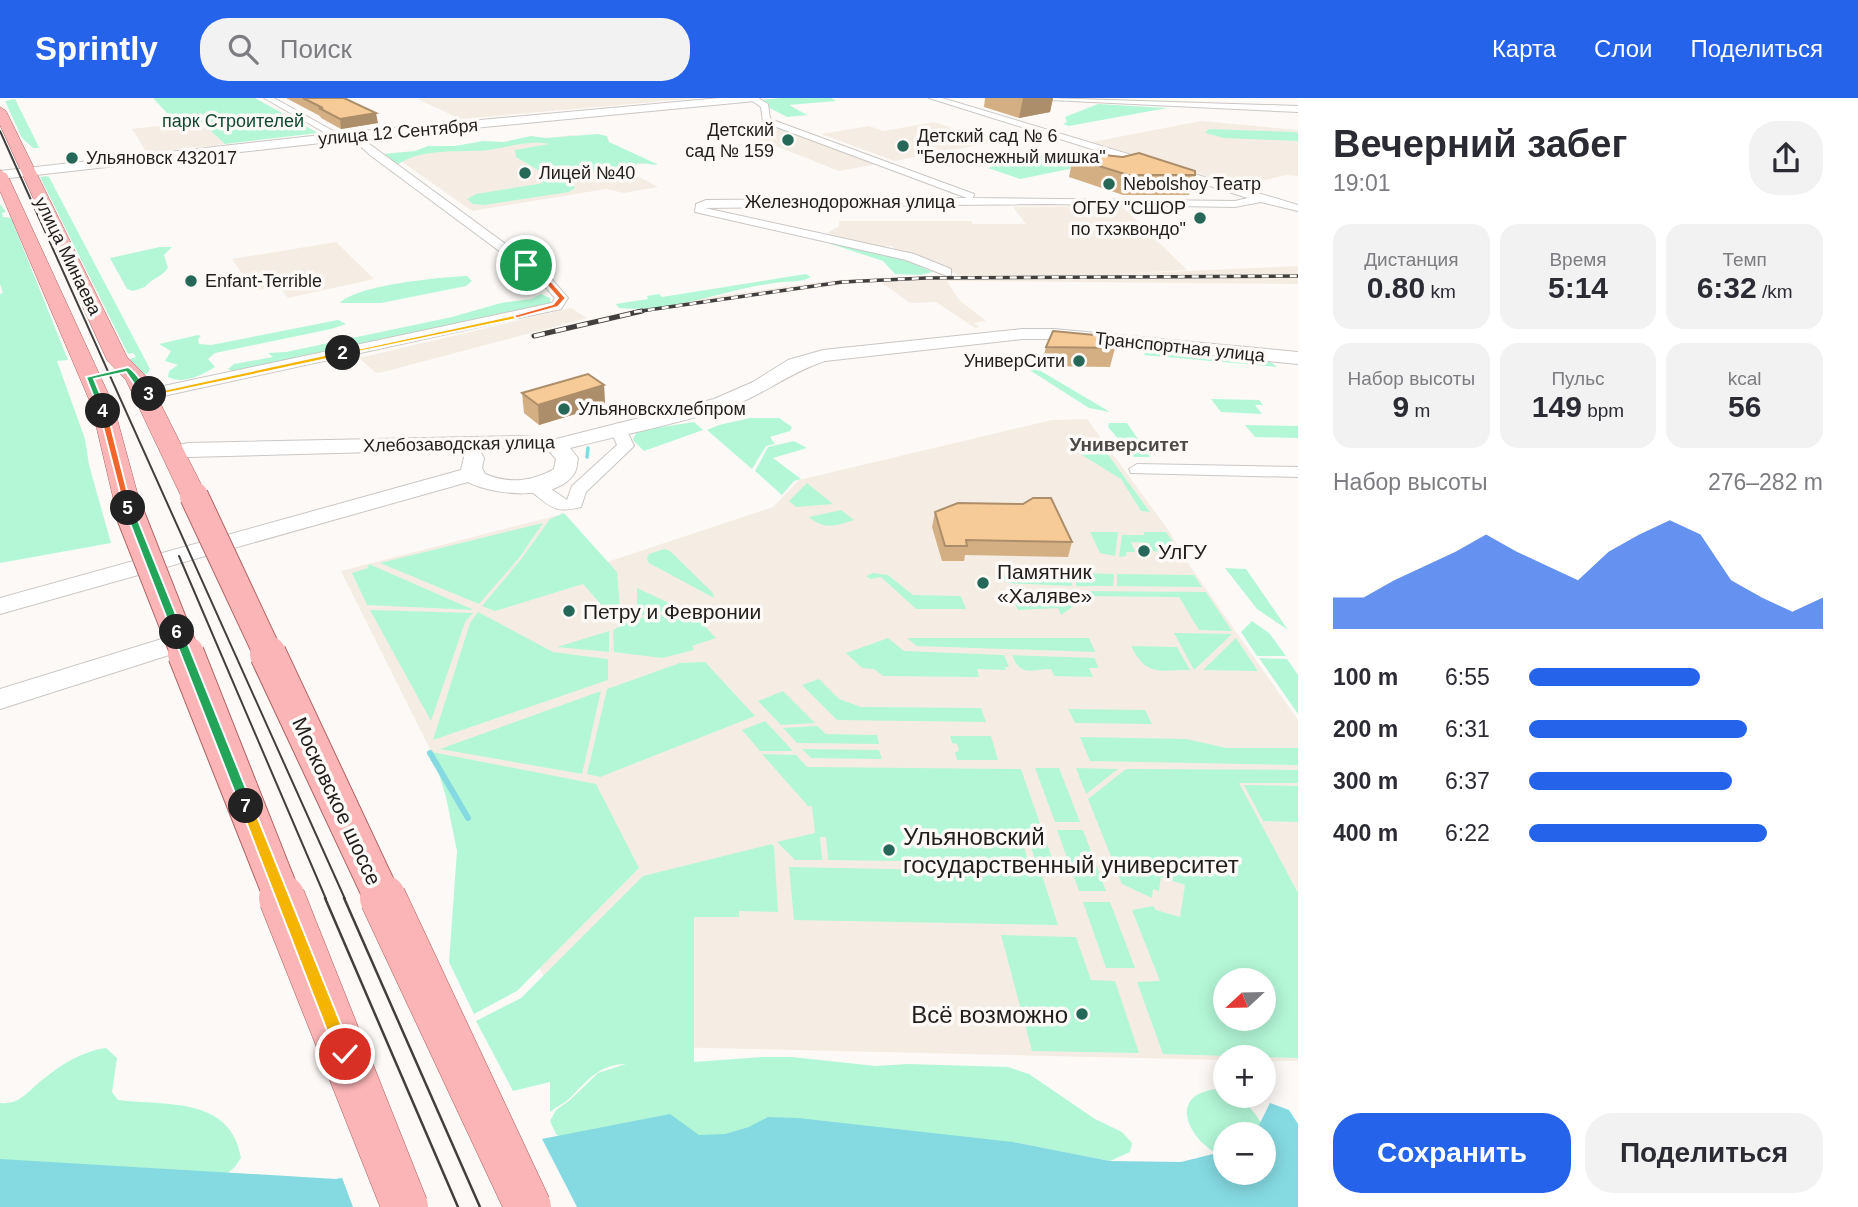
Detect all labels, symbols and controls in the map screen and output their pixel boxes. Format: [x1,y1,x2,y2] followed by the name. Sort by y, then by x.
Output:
[200,18,690,81] search box
[35,30,158,67] text: Sprintly
[224,30,262,68] icon: search
[280,34,352,64] text: Поиск
[1492,35,1556,62] text: Карта
[1594,35,1652,62] text: Слои
[1690,35,1823,62] text: Поделиться
[162,111,304,131] park label: парк Строителей
[317,115,479,149] street label: улица 12 Сентября
[685,120,774,161] place label: Детский сад № 159
[1749,121,1823,195] button: share
[1333,123,1627,165] text: Вечерний забег
[917,126,1106,167] place label: Детский сад № 6 "Белоснежный мишка"
[780,132,796,148] marker: Детский сад № 159
[895,138,911,154] marker: Детский сад № 6 "Белоснежный мишка"
[86,148,237,168] place label: Ульяновск 432017
[64,150,80,166] marker: Ульяновск 432017
[539,163,635,183] place label: Лицей №40
[517,165,533,181] marker: Лицей №40
[1333,170,1391,196] text: 19:01
[1123,174,1261,194] place label: Nebolshoy Театр
[1101,176,1117,192] marker: Nebolshoy Театр
[745,192,956,212] street label: Железнодорожная улица
[31,194,106,319] street label: улица Минаева
[1071,198,1186,239] place label: ОГБУ "СШОР по тхэквондо"
[1192,210,1208,226] marker: ОГБУ "СШОР по тхэквондо"
[496,235,556,295] pin
[507,246,545,284] icon: arrive
[1364,249,1458,270] text: Дистанция
[1549,249,1607,270] text: Время
[1722,249,1767,270] text: Темп
[205,271,322,291] place label: Enfant-Terrible
[1367,271,1425,304] text: 0.80
[1548,271,1608,304] text: 5:14
[1697,271,1757,304] text: 6:32
[183,273,199,289] marker: Enfant-Terrible
[1425,281,1456,302] text: km
[1757,281,1793,302] text: /km
[1094,328,1267,366] street label: Транспортная улица
[326,336,360,370] pin: 2
[337,342,348,363] text: 2
[964,351,1065,371] place label: УниверСити
[1071,353,1087,369] marker: УниверСити
[1348,368,1475,389] text: Набор высоты
[1551,368,1605,389] text: Пульс
[1728,368,1762,389] text: kcal
[132,376,166,412] pin: 3
[143,383,154,404] text: 3
[1392,390,1409,423] text: 9
[1532,390,1582,423] text: 149
[1728,390,1761,423] text: 56
[86,394,120,428] pin: 4
[578,399,746,419] place label: Ульяновскхлебпром
[97,400,108,421] text: 4
[1409,400,1430,421] text: m
[1582,400,1624,421] text: bpm
[556,401,572,417] marker: Ульяновскхлебпром
[363,432,556,456] street label: Хлебозаводская улица
[1069,434,1189,455] district label: Университет
[1333,469,1487,495] text: Набор высоты
[1708,469,1823,495] text: 276–282 m
[110,490,146,526] pin: 5
[122,497,133,518] text: 5
[1158,540,1208,563] place label: УлГУ
[1136,543,1152,559] marker: УлГУ
[997,560,1093,607] place label: Памятник «Халяве»
[975,575,991,591] marker: Памятник «Халяве»
[583,600,761,623] place label: Петру и Февронии
[561,603,577,619] marker: Петру и Февронии
[160,614,194,650] pin: 6
[171,621,182,642] text: 6
[1333,664,1398,690] text: 100 m
[1445,664,1490,690] text: 6:55
[288,714,386,888] street label: Московское шоссе
[1333,716,1398,742] text: 200 m
[1445,716,1490,742] text: 6:31
[1333,768,1398,794] text: 300 m
[1445,768,1490,794] text: 6:37
[229,788,264,824] pin: 7
[240,795,251,816] text: 7
[1333,820,1398,846] text: 400 m
[1445,820,1490,846] text: 6:22
[903,823,1239,878] place label: Ульяновский государственный университет
[881,842,897,858] marker: Ульяновский государственный университет
[1213,968,1276,1031] north arrow
[1213,968,1276,1185] map controls
[911,1001,1068,1028] place label: Всё возможно
[1074,1006,1090,1022] marker: Всё возможно
[315,1024,375,1084] pin
[326,1035,364,1073] icon: check
[1213,1045,1276,1108] button: +
[1333,1113,1571,1193] button: Сохранить
[1585,1113,1823,1193] button: Поделиться
[1213,1122,1276,1185] button: −

